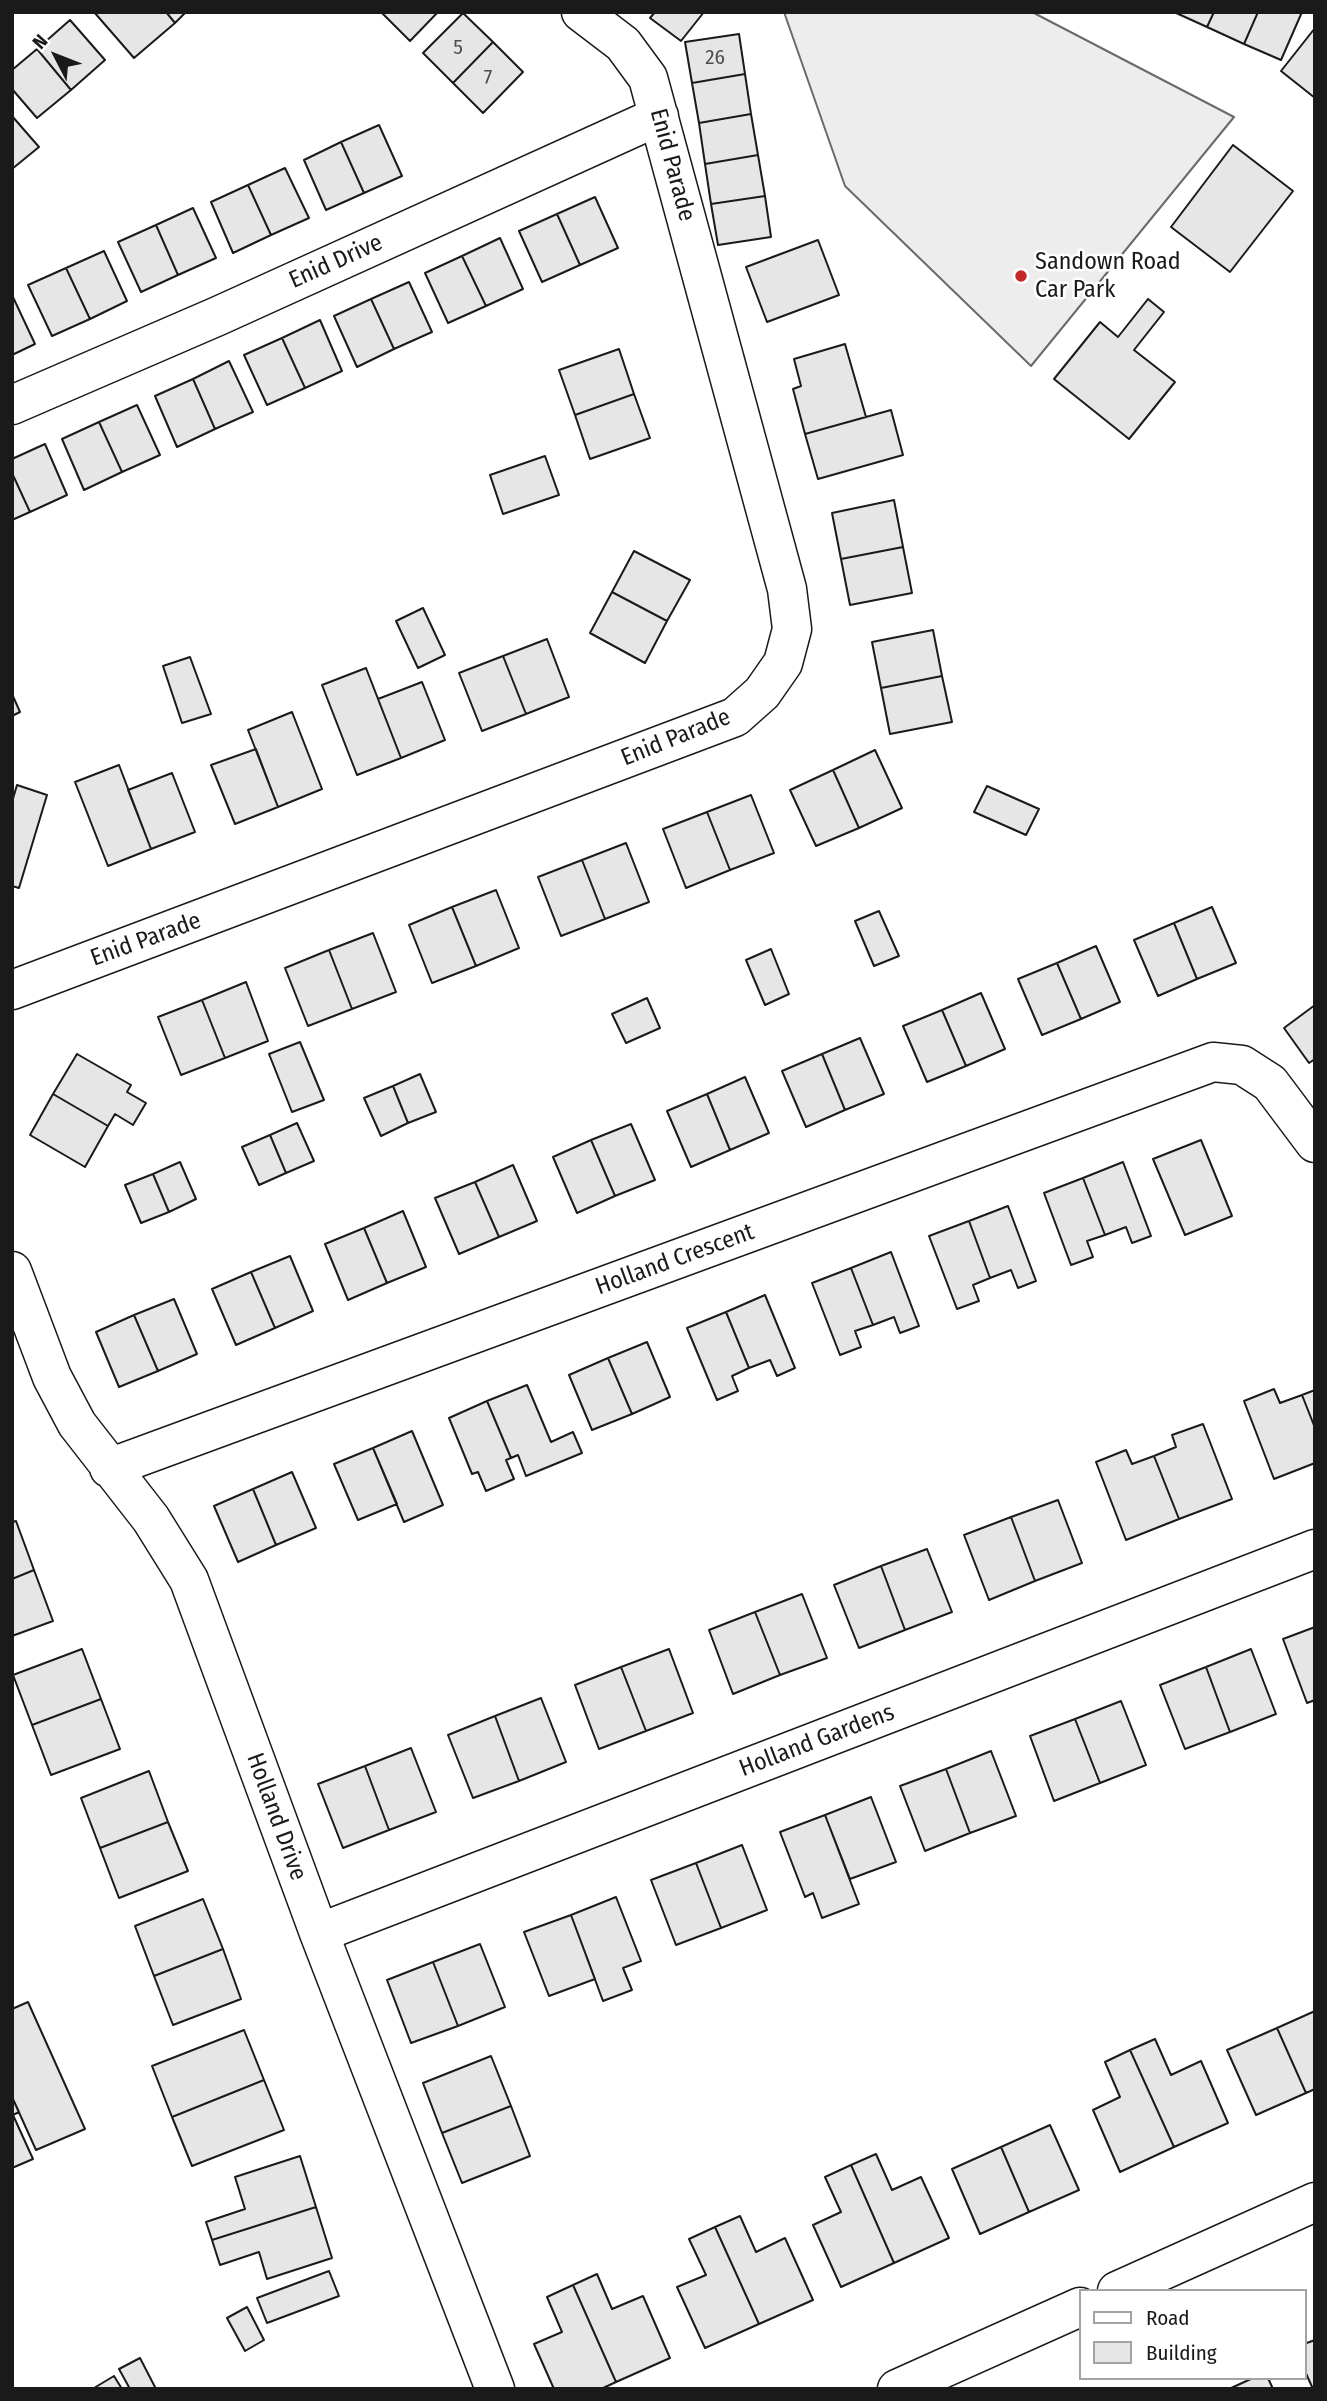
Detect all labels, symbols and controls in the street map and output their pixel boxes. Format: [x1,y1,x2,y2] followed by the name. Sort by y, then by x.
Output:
[21,21,91,91] north arrow
[28,30,52,54] text: N
[453,35,463,61] house number: 5
[705,45,725,71] house number: 26
[484,65,492,91] house number: 7
[643,106,701,224] street label: Enid Parade
[285,229,387,295] street label: Enid Drive
[1035,248,1181,304] place label: Sandown Road Car Park
[1013,268,1029,284] marker: Sandown Road Car Park
[617,703,735,773] street label: Enid Parade
[87,907,205,973] street label: Enid Parade
[592,1218,758,1302] street label: Holland Crescent
[736,1698,898,1784] street label: Holland Gardens
[240,1749,312,1885] street label: Holland Drive
[1078,2289,1306,2380] legend
[1146,2305,1190,2331] text: Road
[1146,2340,1217,2366] text: Building

